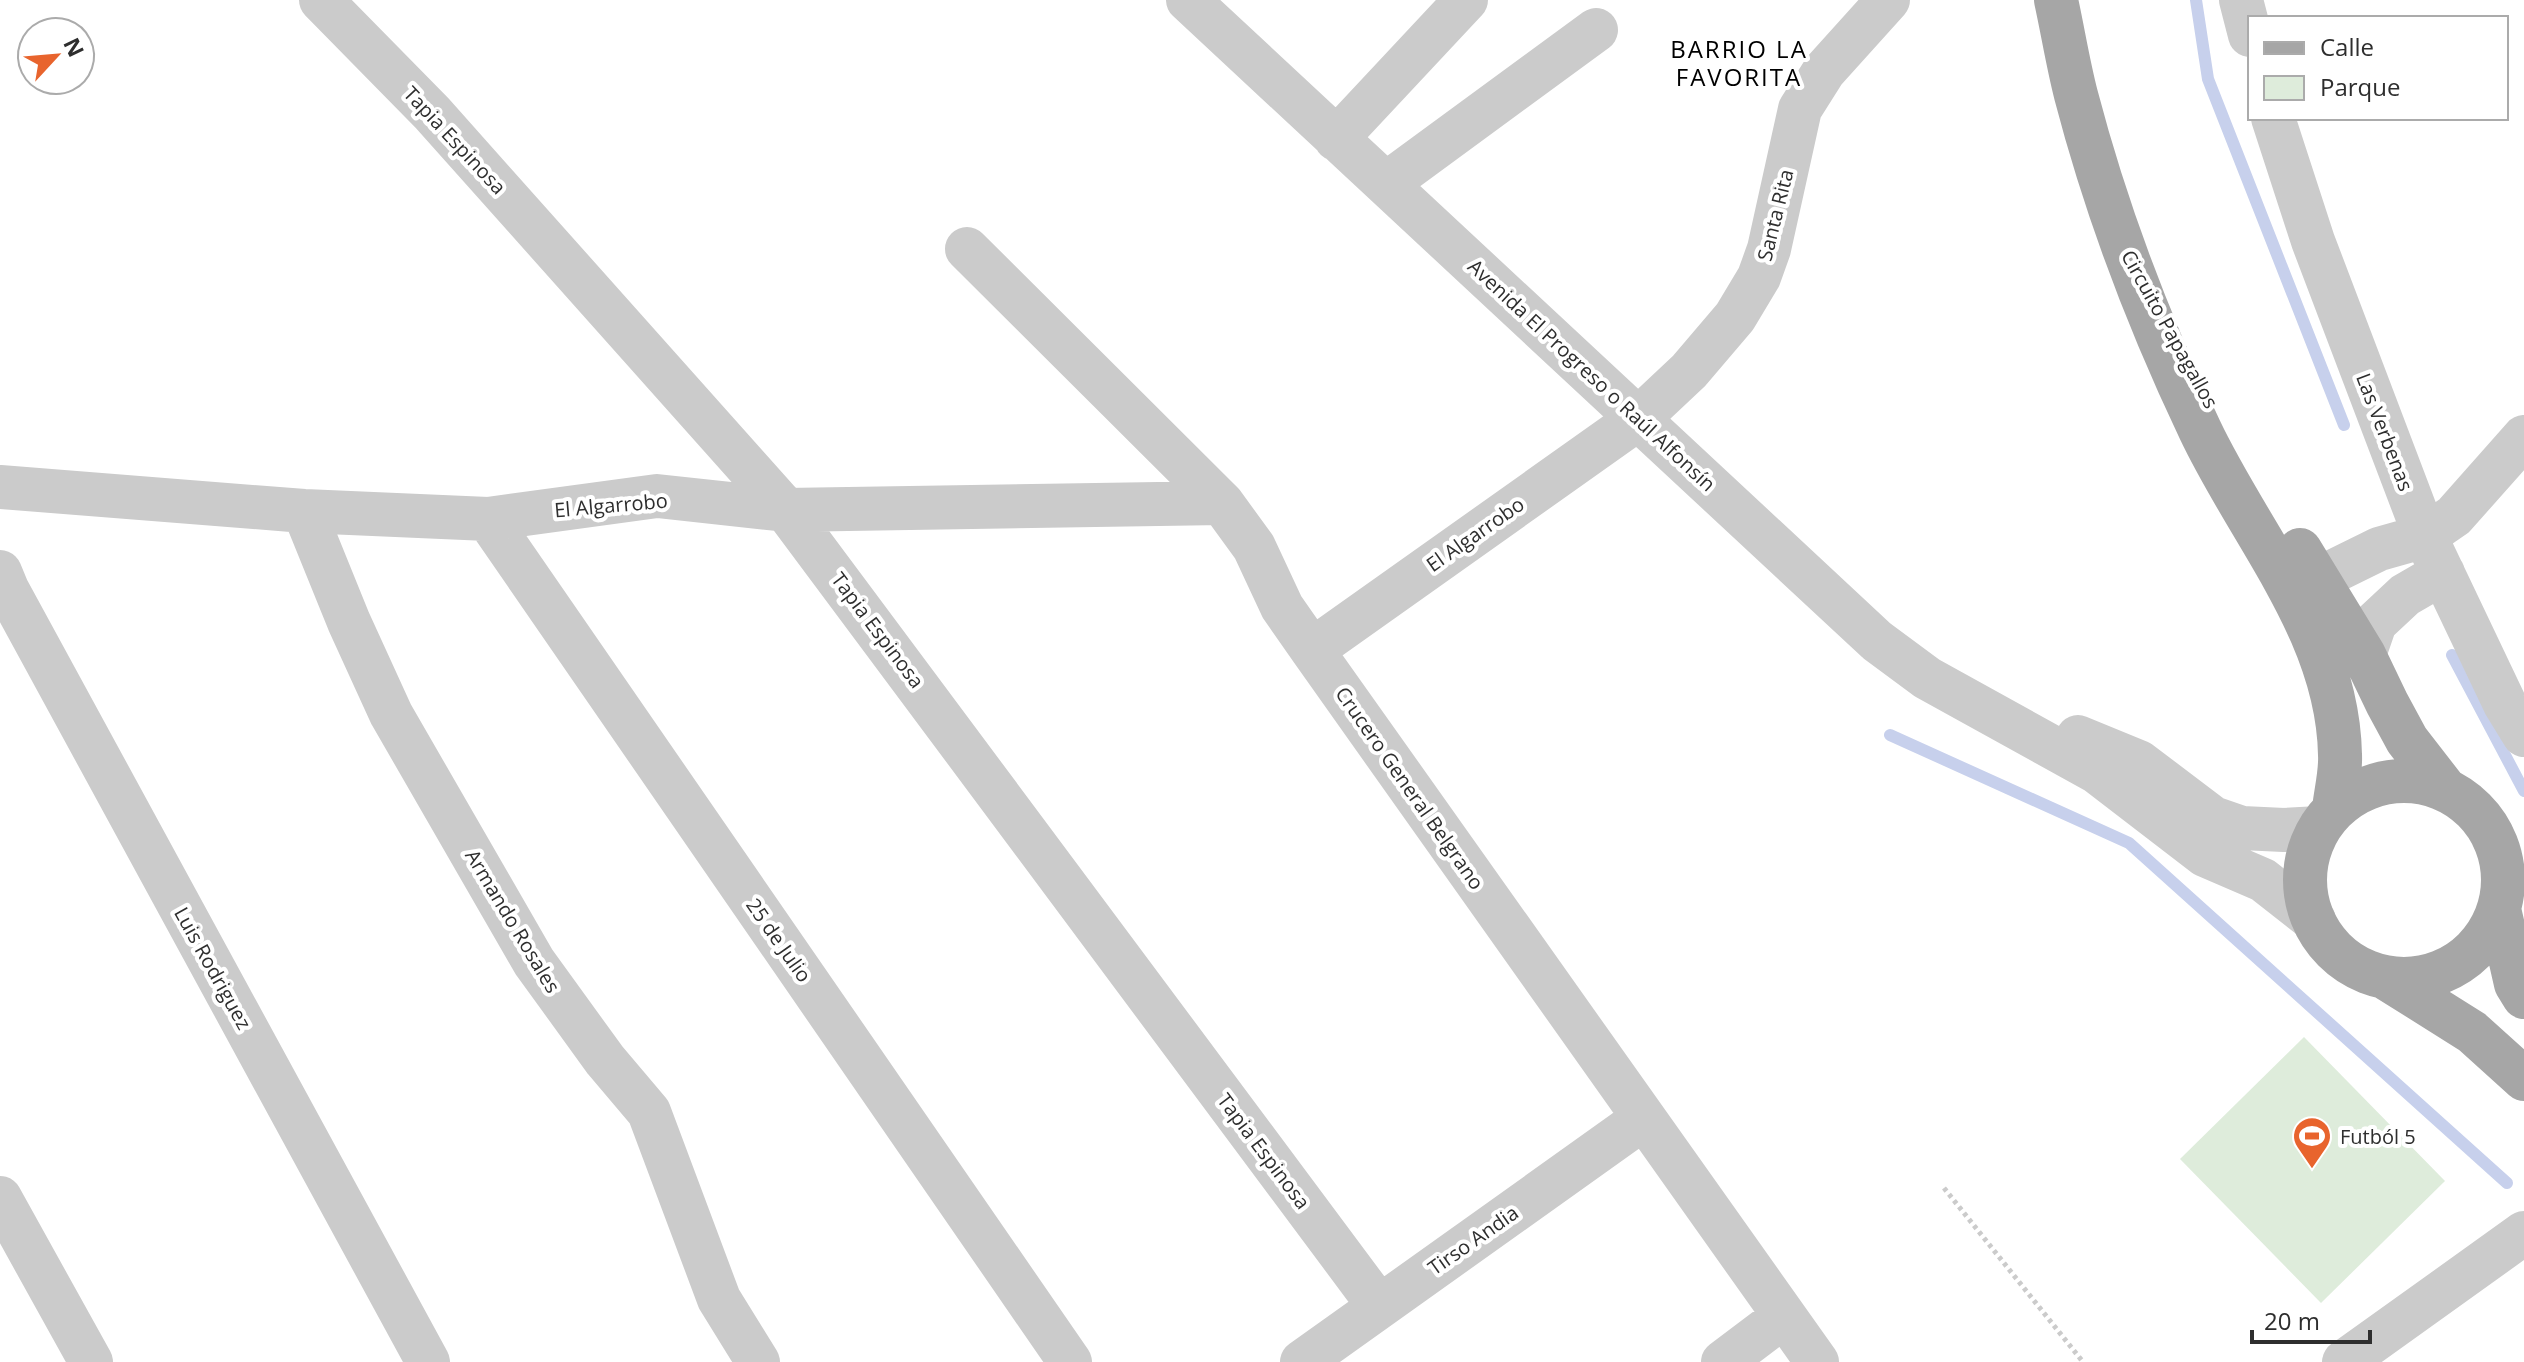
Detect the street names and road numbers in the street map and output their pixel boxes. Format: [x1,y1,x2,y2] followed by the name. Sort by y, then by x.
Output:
[398,80,512,200] street label: Tapia Espinosa
[1751,166,1799,264] street label: Santa Rita
[2115,245,2225,413] street label: Circuito Papagallos
[1462,253,1722,497] street label: Avenida El Progreso o Raúl Alfonsín
[2350,369,2420,495] street label: Las Verbenas
[553,487,669,523] street label: El Algarrobo
[1421,490,1529,578] street label: El Algarrobo
[826,567,930,693] street label: Tapia Espinosa
[1330,681,1490,895] street label: Crucero General Belgrano
[459,844,567,998] street label: Armando Rosales
[740,893,818,987] street label: 25 de Julio
[168,902,258,1034] street label: Luis Rodriguez
[1212,1088,1316,1214] street label: Tapia Espinosa
[1423,1199,1523,1281] street label: Tirso Andia

